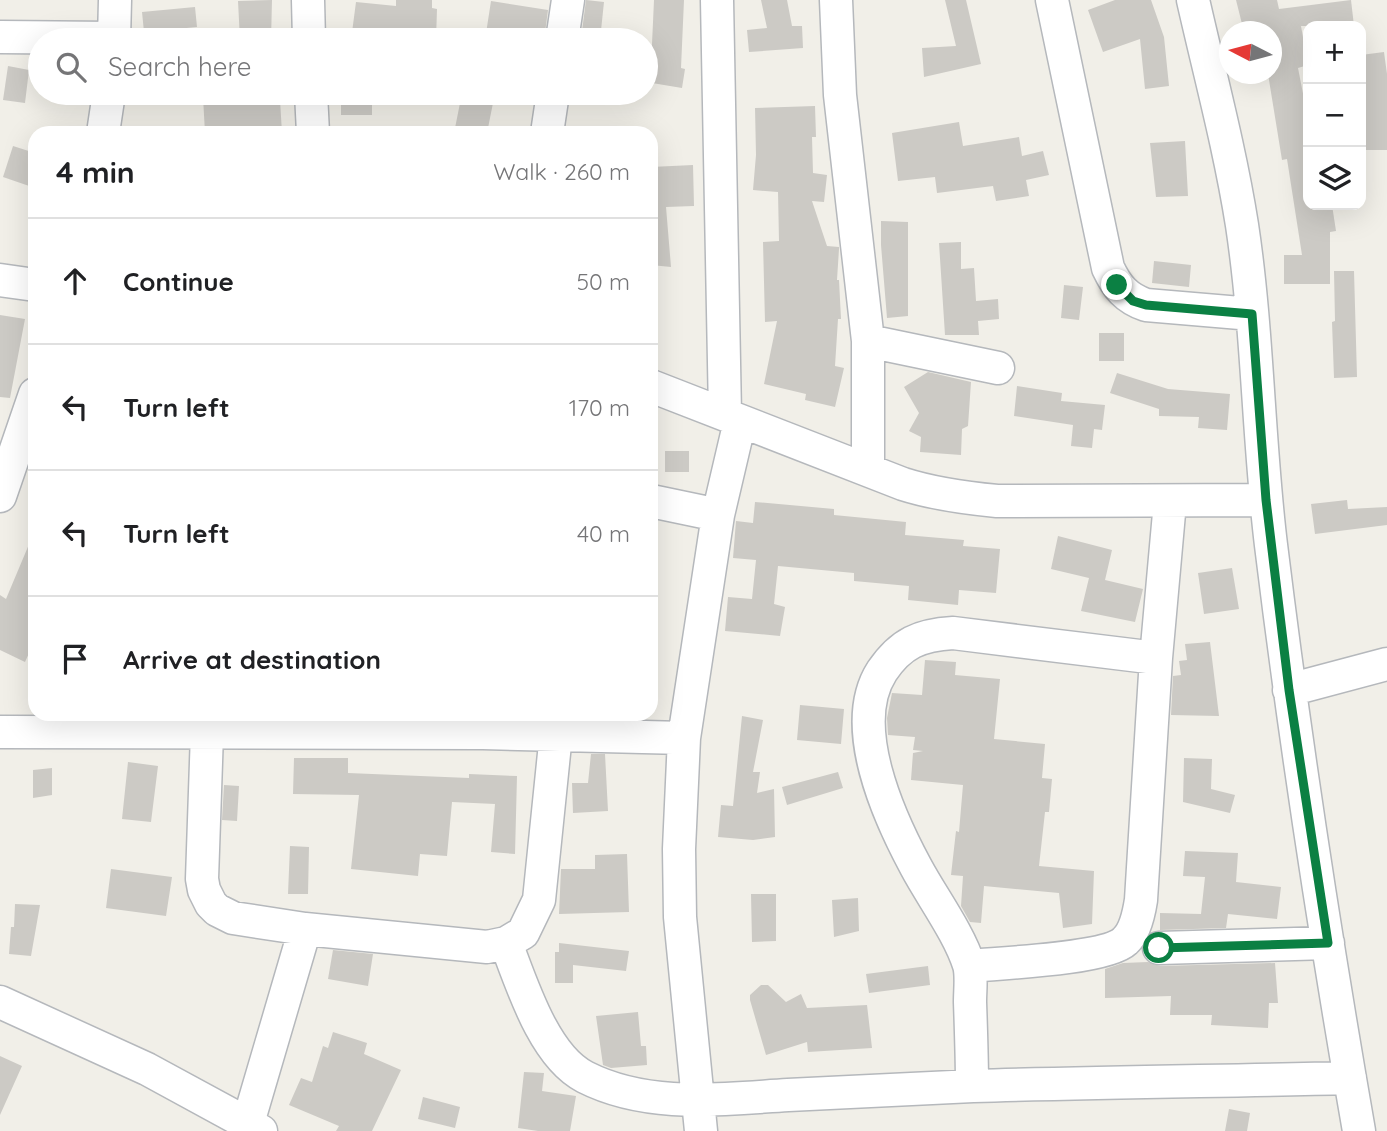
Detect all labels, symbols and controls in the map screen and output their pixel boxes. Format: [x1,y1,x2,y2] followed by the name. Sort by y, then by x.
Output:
[1219,21,1282,84] north arrow
[1303,21,1366,210] map controls
[1303,21,1366,84] button: +
[28,28,658,105] search box
[52,48,90,86] icon: search
[108,50,252,83] text: Search here
[1303,84,1366,147] button: −
[1303,147,1366,210] button: layers
[56,153,135,191] text: 4 min
[493,157,630,186] text: Walk · 260 m
[56,262,94,300] icon: ahead
[123,265,234,298] text: Continue
[577,267,630,296] text: 50 m
[1101,269,1132,300] route end
[56,388,94,426] icon: left
[123,391,230,424] text: Turn left
[569,393,630,422] text: 170 m
[56,514,94,552] icon: left
[123,517,230,550] text: Turn left
[577,519,630,548] text: 40 m
[56,640,94,678] icon: arrive
[123,643,381,676] text: Arrive at destination
[1143,932,1174,963] route start

